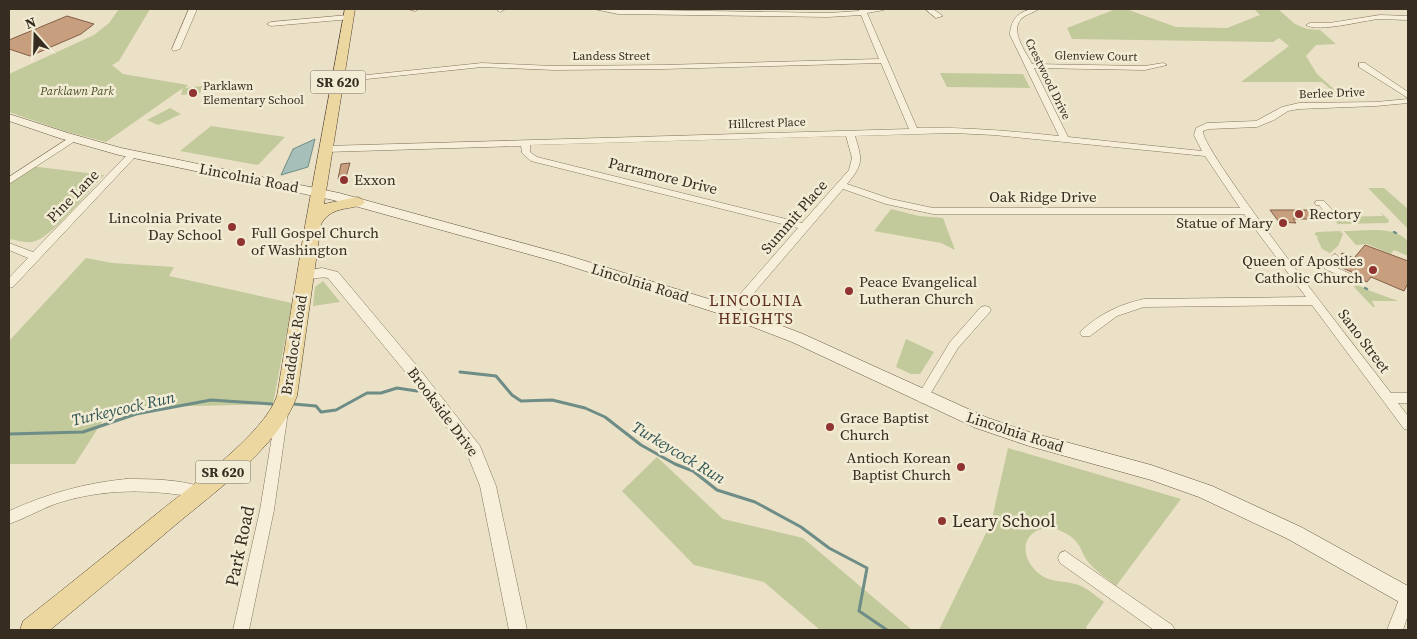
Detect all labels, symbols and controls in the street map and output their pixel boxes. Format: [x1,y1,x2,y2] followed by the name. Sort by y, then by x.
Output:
[10,10,60,60] north arrow
[22,12,39,34] text: N
[1021,36,1075,122] street label: Crestwood Drive
[1055,47,1138,65] street label: Glenview Court
[572,48,650,64] street label: Landess Street
[310,70,366,94] road number: SR 620
[203,78,304,108] place label: Parklawn Elementary School
[39,83,114,99] park label: Parklawn Park
[1299,84,1365,102] street label: Berlee Drive
[187,87,199,99] marker: Parklawn Elementary School
[728,114,806,132] street label: Hillcrest Place
[606,152,720,199] street label: Parramore Drive
[197,158,301,198] street label: Lincolnia Road
[42,164,104,227] street label: Pine Lane
[354,169,396,190] place label: Exxon
[338,174,350,186] marker: Exxon
[756,175,832,258] street label: Summit Place
[989,186,1097,207] street label: Oak Ridge Drive
[1309,203,1361,224] place label: Rectory
[108,207,223,245] place label: Lincolnia Private Day School
[1293,208,1305,220] marker: Rectory
[1176,212,1273,233] place label: Statue of Mary
[1277,217,1289,229] marker: Statue of Mary
[226,221,238,233] marker: Lincolnia Private Day School
[251,222,379,260] place label: Full Gospel Church of Washington
[235,236,247,248] marker: Full Gospel Church of Washington
[1242,250,1363,288] place label: Queen of Apostles Catholic Church
[589,258,692,307] street label: Lincolnia Road
[1367,264,1379,276] marker: Queen of Apostles Catholic Church
[859,271,978,309] place label: Peace Evangelical Lutheran Church
[843,285,855,297] marker: Peace Evangelical Lutheran Church
[709,289,803,329] district label: LINCOLNIA HEIGHTS
[275,293,312,397] street label: Braddock Road
[1333,304,1395,377] street label: Sano Street
[403,363,484,461] street label: Brookside Drive
[69,385,177,431] water label: Turkeycock Run
[964,406,1067,457] street label: Lincolnia Road
[840,407,929,445] place label: Grace Baptist Church
[628,415,730,489] water label: Turkeycock Run
[824,421,836,433] marker: Grace Baptist Church
[846,447,951,485] place label: Antioch Korean Baptist Church
[196,461,250,484] road number: SR 620
[955,461,967,473] marker: Antioch Korean Baptist Church
[219,503,260,589] street label: Park Road
[952,508,1056,533] place label: Leary School
[936,515,948,527] marker: Leary School

